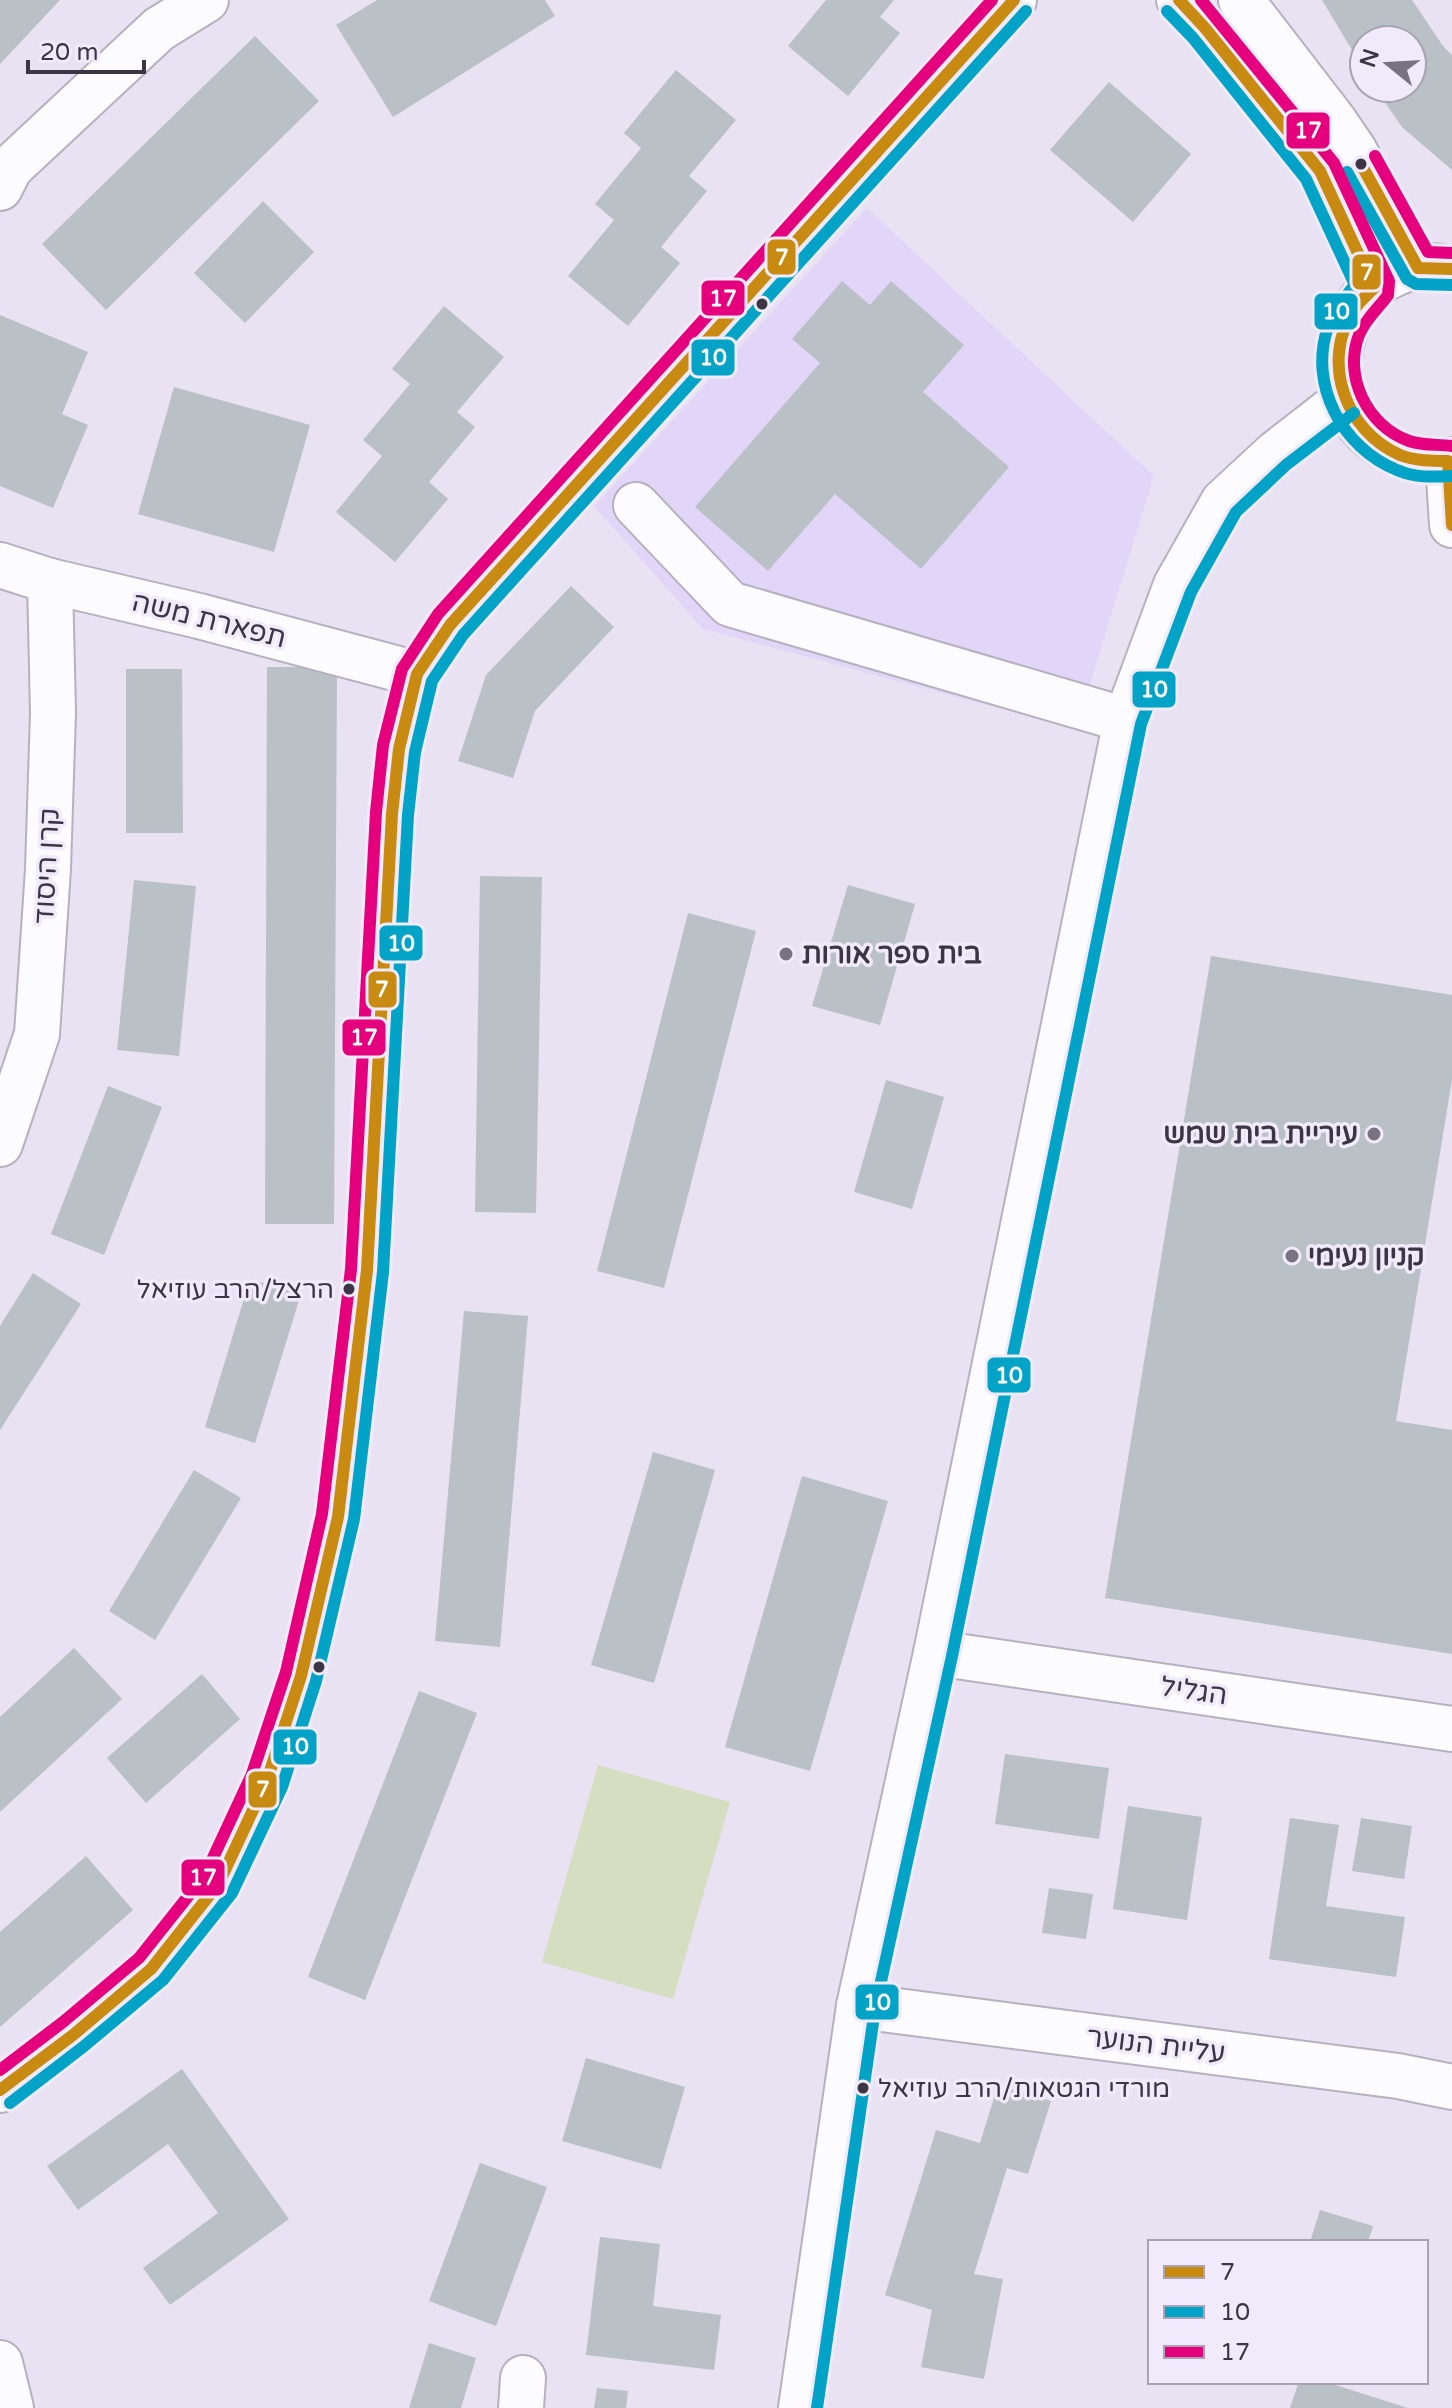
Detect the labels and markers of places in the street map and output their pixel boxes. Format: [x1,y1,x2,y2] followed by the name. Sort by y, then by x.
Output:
[1353,156,1369,172] unlabelled marker
[754,296,770,312] unlabelled marker
[802,937,982,971] place label: בית ספר אורות
[777,945,795,963] marker: בית ספר אורות
[1163,1117,1358,1151] place label: עיריית בית שמש
[1365,1125,1383,1143] marker: עיריית בית שמש
[1308,1239,1425,1273] place label: קניון נעימי
[1283,1247,1301,1265] marker: קניון נעימי
[137,1274,334,1305] place label: הרצל/הרב עוזיאל
[341,1281,357,1297] marker: הרצל/הרב עוזיאל
[311,1659,327,1675] unlabelled marker
[878,2073,1170,2104] place label: מורדי הגטאות/הרב עוזיאל
[855,2080,871,2096] marker: מורדי הגטאות/הרב עוזיאל

